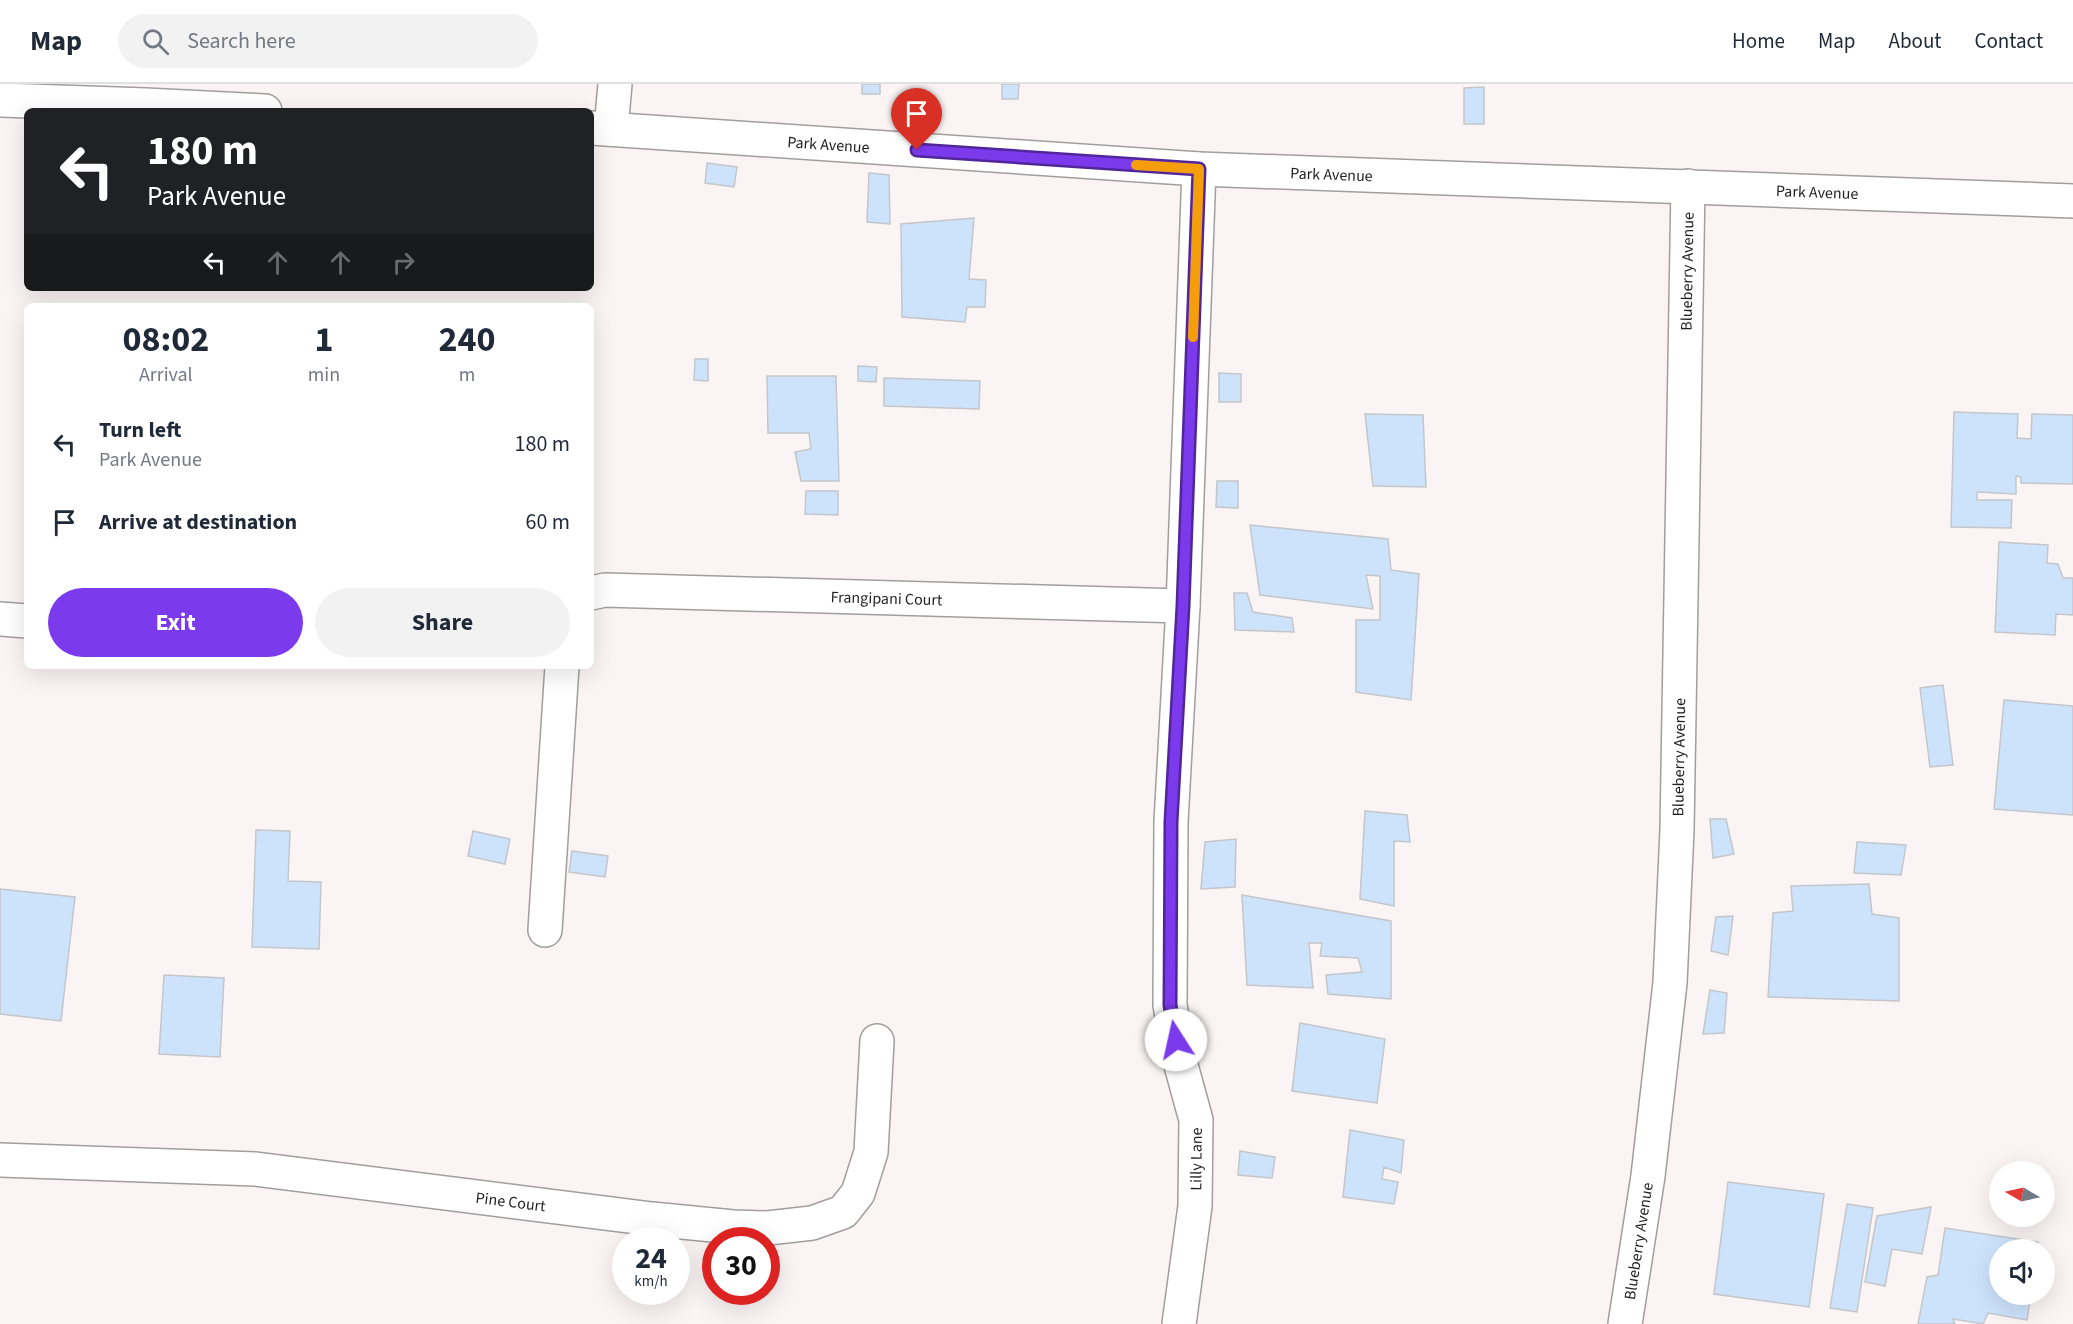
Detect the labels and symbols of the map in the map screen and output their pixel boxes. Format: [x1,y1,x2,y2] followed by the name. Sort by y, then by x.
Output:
[891,88,942,150] pin
[786,131,870,159] street label: Park Avenue
[1290,162,1373,187] street label: Park Avenue
[1776,180,1859,205] street label: Park Avenue
[1676,212,1700,331] street label: Blueberry Avenue
[830,586,943,611] street label: Frangipani Court
[1667,698,1691,817] street label: Blueberry Avenue
[1144,1008,1208,1072] position arrow
[1185,1127,1208,1191] street label: Lilly Lane
[1989,1161,2055,1227] north arrow
[1619,1181,1659,1301] street label: Blueberry Avenue
[474,1187,548,1218] street label: Pine Court
[702,1227,780,1305] speed limit sign: 30

